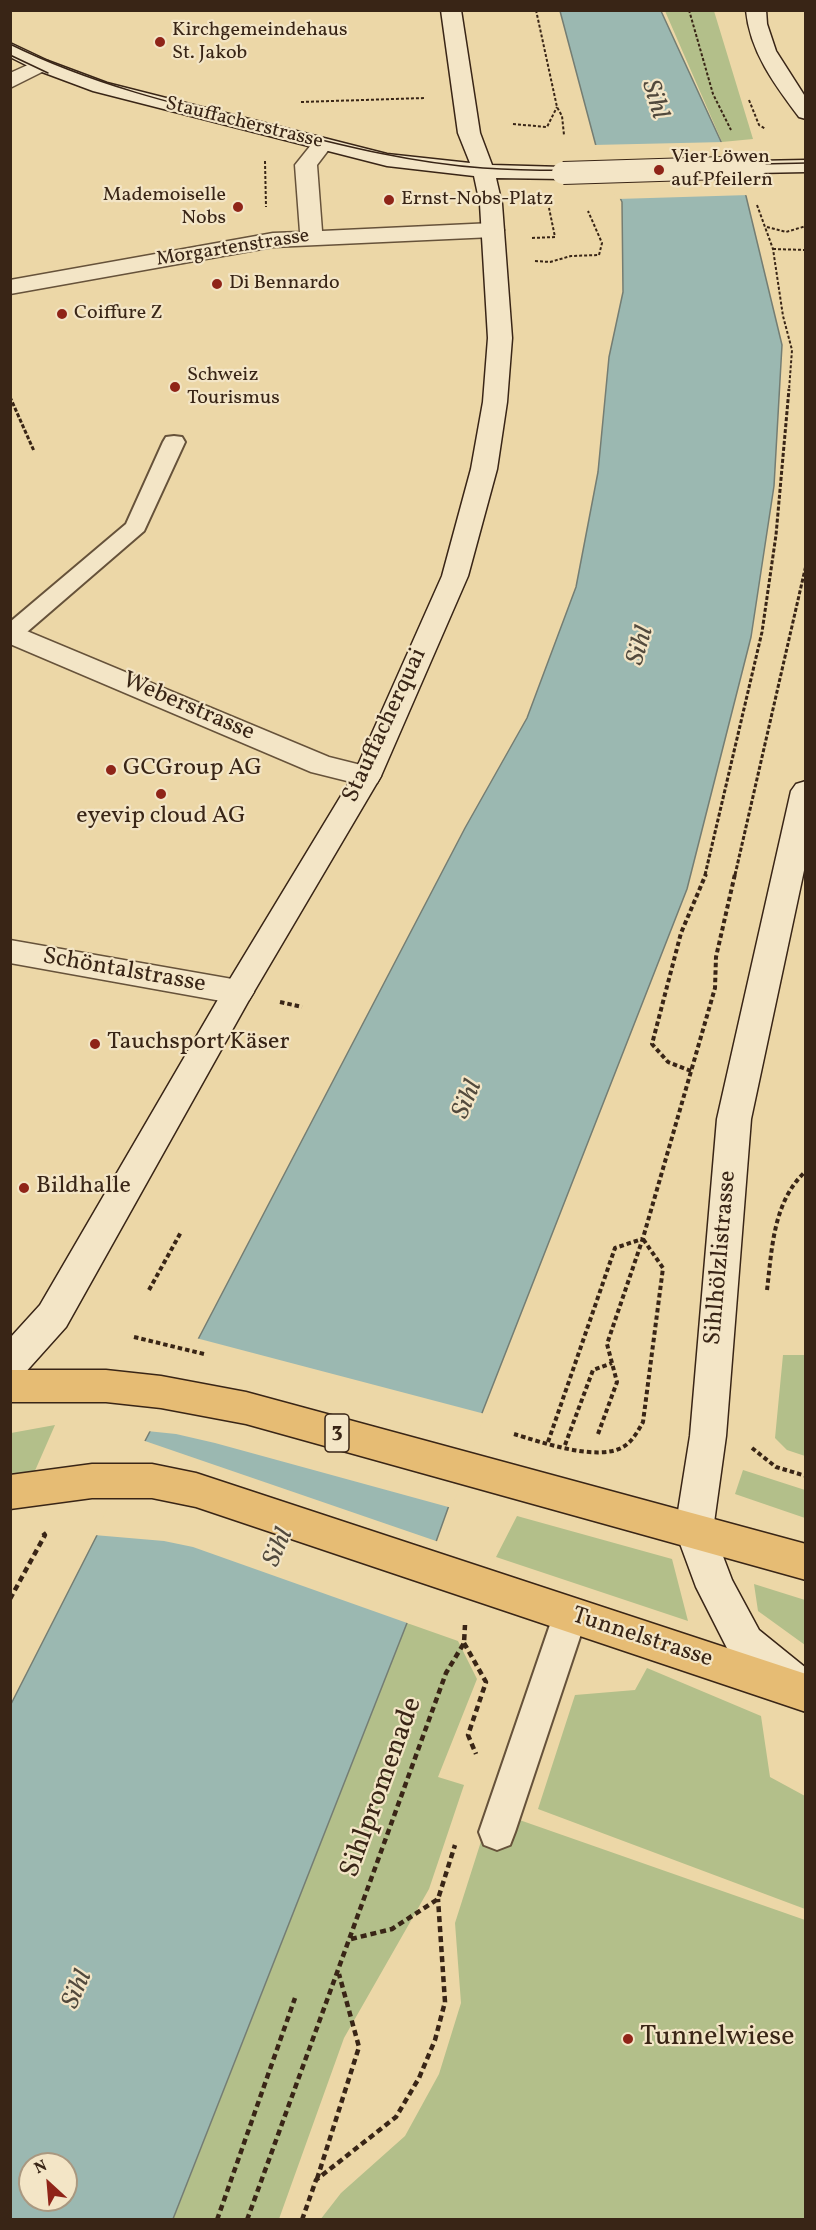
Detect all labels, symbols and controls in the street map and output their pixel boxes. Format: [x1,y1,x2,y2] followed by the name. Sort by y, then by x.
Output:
[172,19,348,66] place label: Kirchgemeindehaus St. Jakob
[153,35,167,49] marker: Kirchgemeindehaus St. Jakob
[632,77,674,123] water label: Sihl
[163,93,325,155] street label: Stauffacherstrasse
[671,146,773,193] place label: Vier Löwen auf Pfeilern
[652,163,666,177] marker: Vier Löwen auf Pfeilern
[103,184,226,231] place label: Mademoiselle Nobs
[401,188,553,212] place label: Ernst-Nobs-Platz
[382,193,396,207] marker: Ernst-Nobs-Platz
[231,200,245,214] marker: Mademoiselle Nobs
[155,225,311,273] street label: Morgartenstrasse
[229,272,340,296] place label: Di Bennardo
[210,277,224,291] marker: Di Bennardo
[74,302,163,326] place label: Coiffure Z
[55,307,69,321] marker: Coiffure Z
[187,364,280,411] place label: Schweiz Tourismus
[168,380,182,394] marker: Schweiz Tourismus
[621,623,663,669] water label: Sihl
[338,644,434,808] street label: Stauffacherquai
[118,667,258,749] street label: Weberstrasse
[123,756,262,784] place label: GCGroup AG
[104,763,118,777] marker: GCGroup AG
[154,787,168,801] marker: eyevip cloud AG
[76,804,246,832] place label: eyevip cloud AG
[40,943,208,1001] street label: Schöntalstrasse
[107,1030,290,1058] place label: Tauchsport Käser
[88,1037,102,1051] marker: Tauchsport Käser
[447,1076,491,1124] water label: Sihl
[700,1170,744,1346] street label: Sihlhölzlistrasse
[36,1174,131,1202] place label: Bildhalle
[17,1181,31,1195] marker: Bildhalle
[325,1414,349,1452] road number: 3
[258,1524,302,1572] water label: Sihl
[568,1603,716,1675] street label: Tunnelstrasse
[335,1693,431,1883] street label: Sihlpromenade
[57,1966,101,2014] water label: Sihl
[640,2022,794,2056] place label: Tunnelwiese
[621,2032,635,2046] marker: Tunnelwiese
[18,2152,78,2212] north arrow
[31,2155,51,2180] text: N

